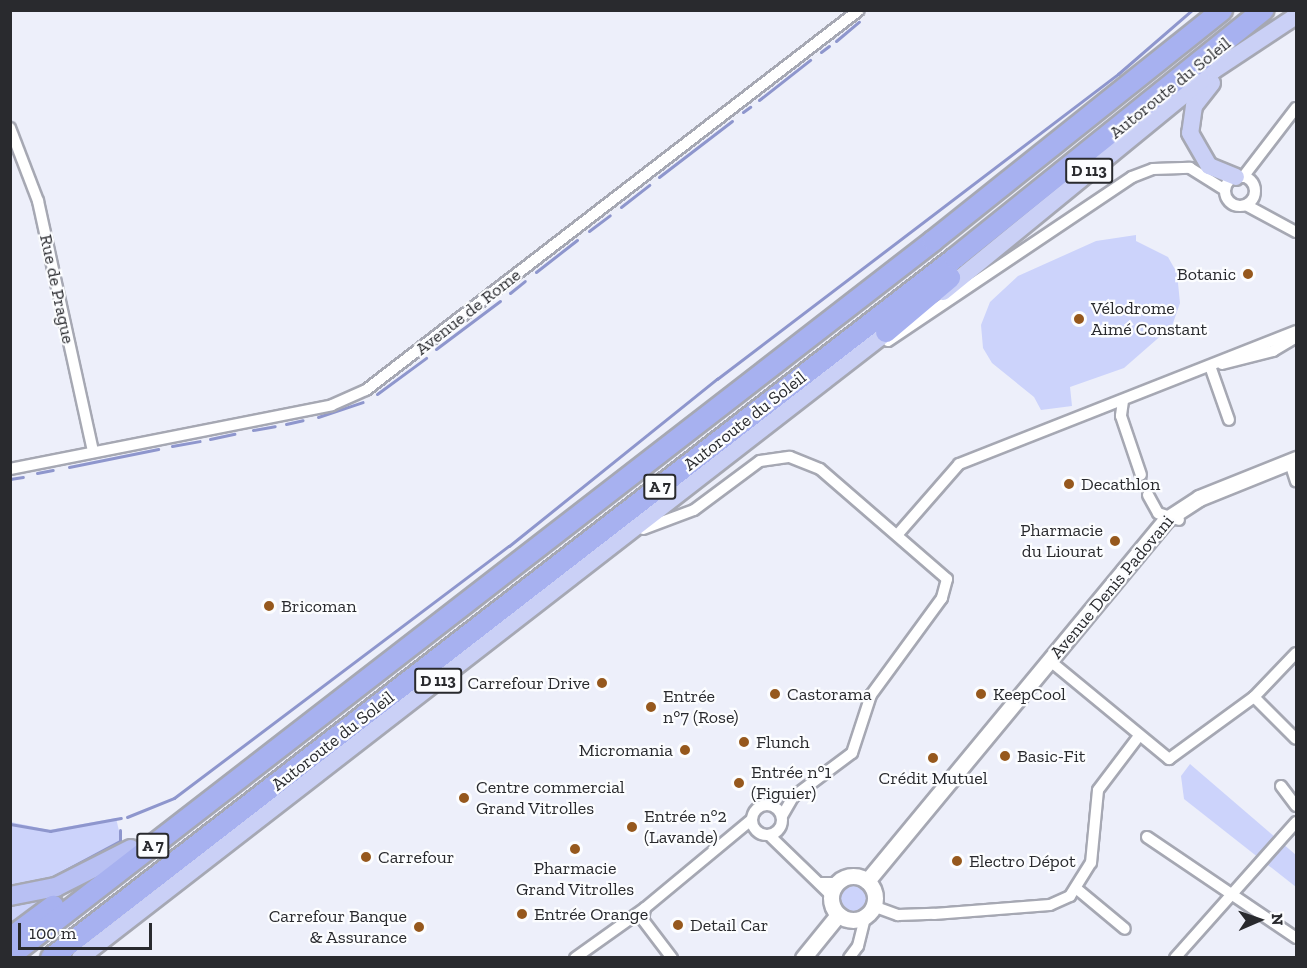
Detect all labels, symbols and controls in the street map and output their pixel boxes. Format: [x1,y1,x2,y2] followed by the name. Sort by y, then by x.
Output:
[1105,33,1235,143] street label: Autoroute du Soleil
[1065,158,1113,184] road number: D 113
[35,232,79,346] street label: Rue de Prague
[1177,263,1236,285] place label: Botanic
[411,264,525,360] street label: Avenue de Rome
[1241,267,1255,281] marker: Botanic
[1091,298,1207,340] place label: Vélodrome Aimé Constant
[1072,312,1086,326] marker: Vélodrome Aimé Constant
[679,366,811,476] street label: Autoroute du Soleil
[1081,473,1160,495] place label: Decathlon
[642,474,678,500] road number: A 7
[1062,477,1076,491] marker: Decathlon
[1046,511,1178,663] street label: Avenue Denis Padovani
[1020,520,1103,562] place label: Pharmacie du Liourat
[1108,534,1122,548] marker: Pharmacie du Liourat
[281,595,357,617] place label: Bricoman
[262,599,276,613] marker: Bricoman
[414,668,462,694] road number: D 113
[467,672,590,694] place label: Carrefour Drive
[595,676,609,690] marker: Carrefour Drive
[787,683,872,705] place label: Castorama
[993,683,1066,705] place label: KeepCool
[267,686,399,796] street label: Autoroute du Soleil
[663,686,739,728] place label: Entrée n°7 (Rose)
[768,687,782,701] marker: Castorama
[974,687,988,701] marker: KeepCool
[644,700,658,714] marker: Entrée n°7 (Rose)
[756,731,810,753] place label: Flunch
[737,735,751,749] marker: Flunch
[579,739,673,761] place label: Micromania
[678,743,692,757] marker: Micromania
[1017,745,1085,767] place label: Basic-Fit
[998,749,1012,763] marker: Basic-Fit
[926,751,940,765] marker: Crédit Mutuel
[751,762,832,804] place label: Entrée n°1 (Figuier)
[879,767,987,789] place label: Crédit Mutuel
[732,776,746,790] marker: Entrée n°1 (Figuier)
[476,777,625,820] place label: Centre commercial Grand Vitrolles
[457,791,471,805] marker: Centre commercial Grand Vitrolles
[644,806,727,848] place label: Entrée n°2 (Lavande)
[625,820,639,834] marker: Entrée n°2 (Lavande)
[135,833,171,859] road number: A 7
[568,842,582,856] marker: Pharmacie Grand Vitrolles
[378,846,454,868] place label: Carrefour
[359,850,373,864] marker: Carrefour
[969,850,1076,872] place label: Electro Dépot
[950,854,964,868] marker: Electro Dépot
[516,858,634,900] place label: Pharmacie Grand Vitrolles
[1229,890,1289,950] north arrow
[534,903,648,925] place label: Entrée Orange
[268,906,407,948] place label: Carrefour Banque & Assurance
[515,907,529,921] marker: Entrée Orange
[21,911,154,949] scale bar
[1268,913,1287,926] text: N
[690,914,768,936] place label: Detail Car
[671,918,685,932] marker: Detail Car
[412,920,426,934] marker: Carrefour Banque & Assurance
[29,922,76,944] text: 100 m

